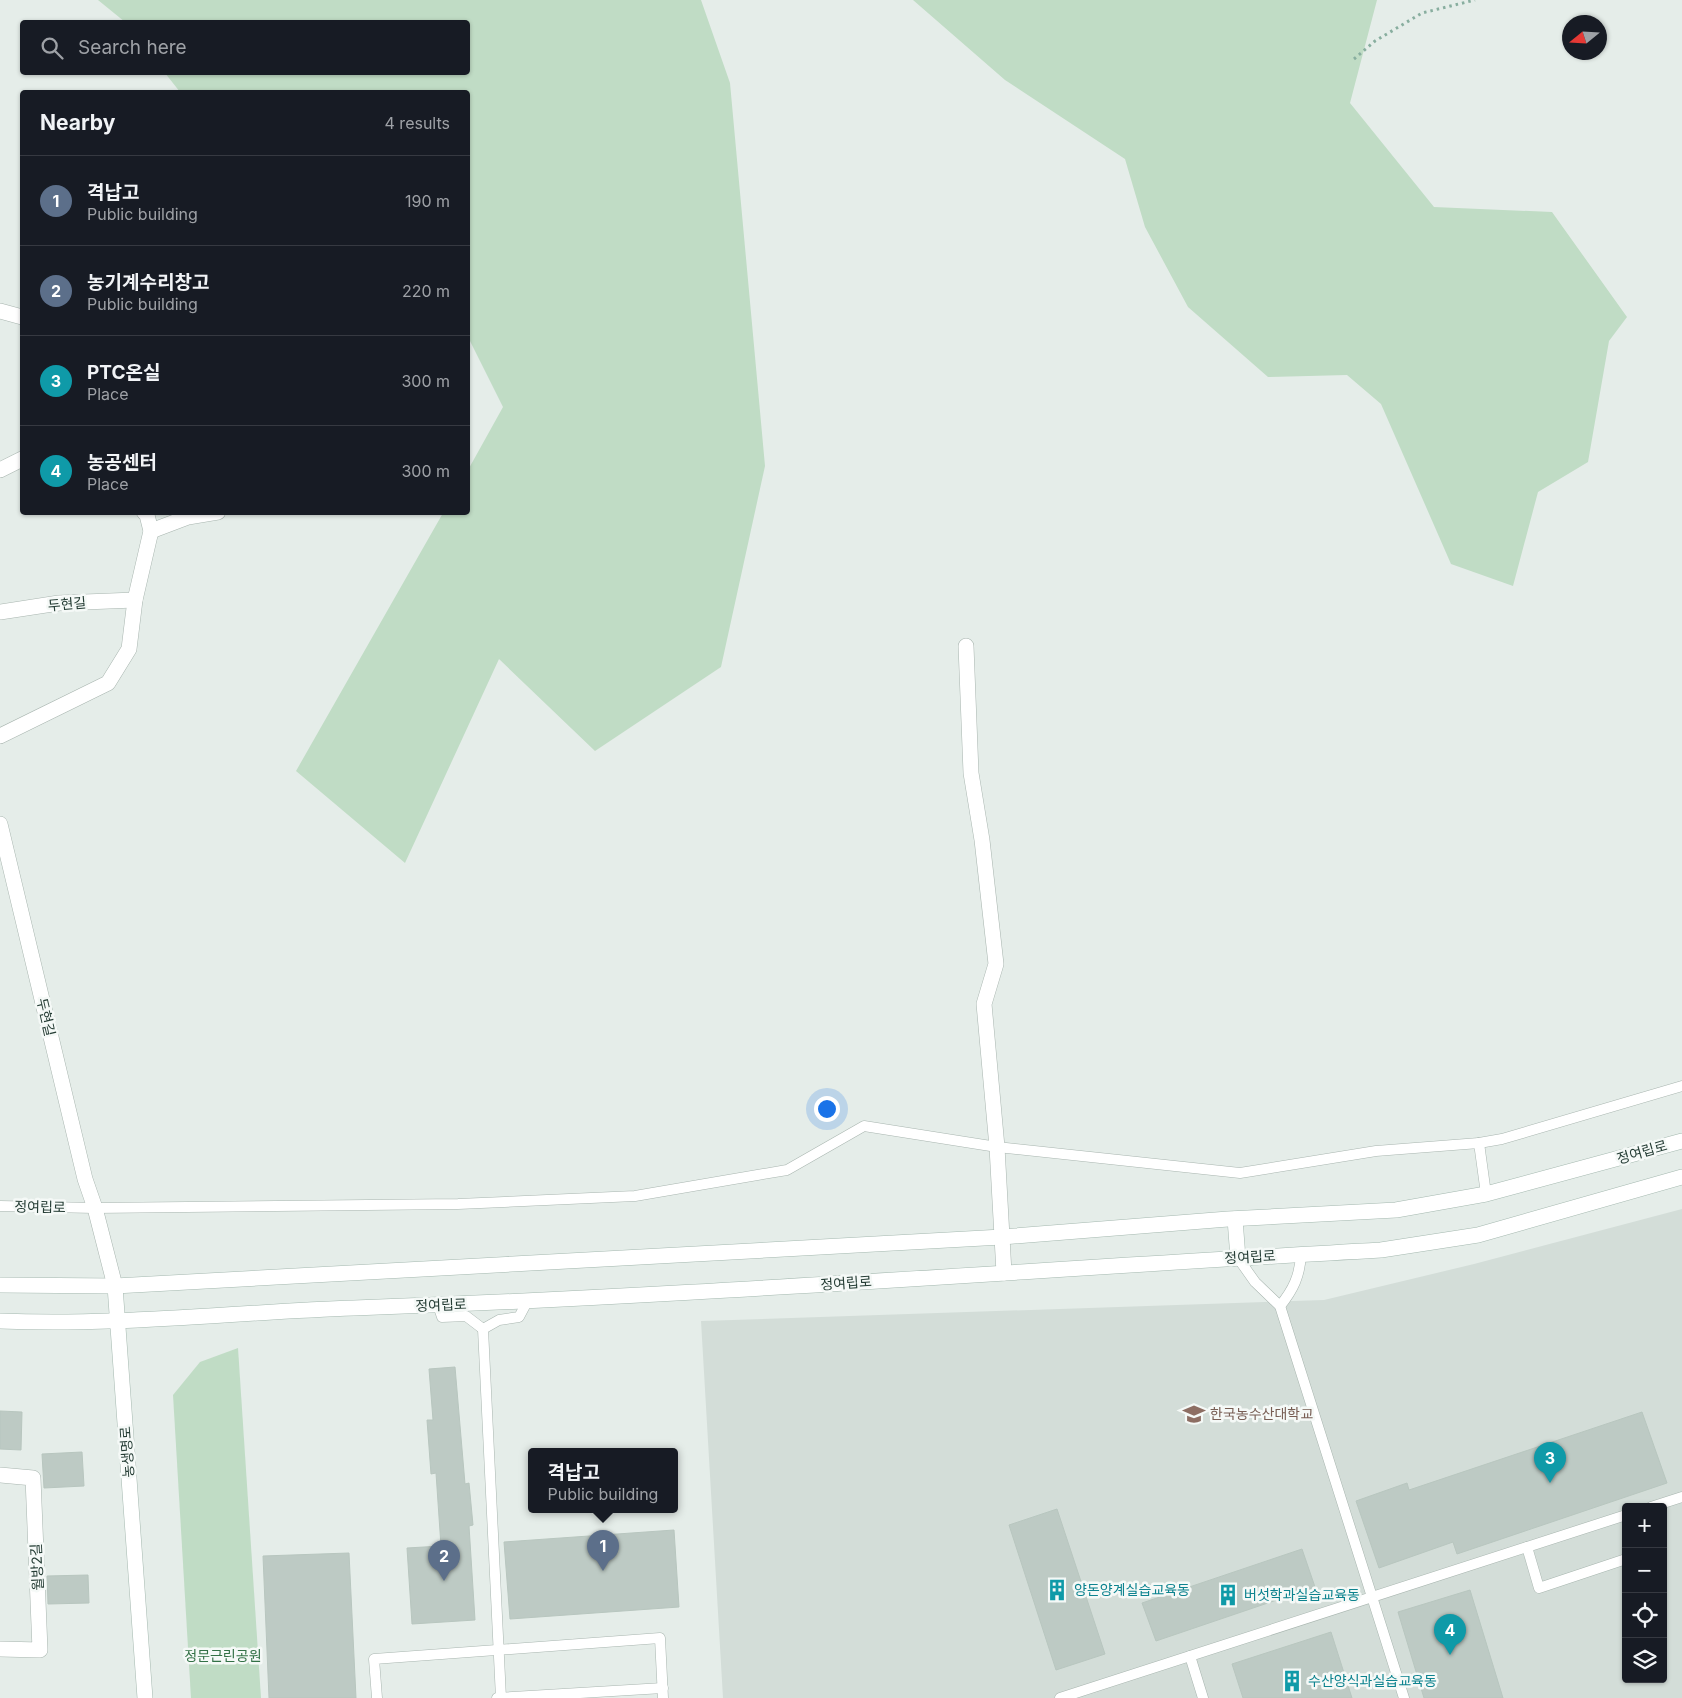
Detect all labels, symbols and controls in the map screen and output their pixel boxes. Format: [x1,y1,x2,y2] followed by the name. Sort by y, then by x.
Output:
[1562,15,1607,60] north arrow
[20,20,470,75] search box
[38,34,66,62] icon: search
[78,36,187,59] text: Search here
[40,110,115,135] text: Nearby
[385,113,450,133] text: 4 results
[87,181,139,204] text: 격납고
[53,191,59,211] text: 1
[405,191,450,211] text: 190 m
[87,204,198,224] text: Public building
[87,271,209,294] text: 농기계수리창고
[51,281,61,301] text: 2
[402,281,450,301] text: 220 m
[87,294,198,314] text: Public building
[87,361,160,384] text: PTC온실
[51,371,61,391] text: 3
[401,371,450,391] text: 300 m
[87,384,129,404] text: Place
[87,451,157,474] text: 농공센터
[51,461,61,481] text: 4
[401,461,450,481] text: 300 m
[87,474,129,494] text: Place
[47,593,87,614] street label: 두현길
[34,996,59,1038] street label: 두현길
[814,1096,840,1122] your location
[1615,1136,1669,1167] street label: 정여립로
[14,1198,66,1215] street label: 정여립로
[1224,1247,1276,1266] street label: 정여립로
[820,1272,872,1293] street label: 정여립로
[415,1295,467,1314] street label: 정여립로
[1181,1401,1207,1427] school or university icon: 한국농수산대학교
[1210,1405,1313,1422] place label: 한국농수산대학교
[116,1426,137,1478] street label: 농생명로
[1534,1442,1566,1483] pin: 3
[528,1448,678,1513] popup
[548,1461,600,1484] text: 격납고
[548,1484,658,1504] text: Public building
[1622,1503,1667,1683] map controls
[1622,1503,1667,1548] button: +
[587,1530,619,1571] pin: 1
[428,1540,460,1581] pin: 2
[27,1543,46,1591] street label: 월방2길
[1622,1548,1667,1593] button: −
[1044,1577,1070,1603] building icon: 양돈양계실습교육동
[1074,1581,1190,1598] place label: 양돈양계실습교육동
[1215,1582,1241,1608] building icon: 버섯학과실습교육동
[1244,1586,1360,1603] place label: 버섯학과실습교육동
[1622,1593,1667,1638] button: locate
[1434,1614,1466,1655] pin: 4
[1622,1638,1667,1683] button: layers
[184,1647,262,1664] park label: 정문근린공원
[1279,1668,1305,1694] building icon: 수산양식과실습교육동
[1308,1672,1437,1689] place label: 수산양식과실습교육동

